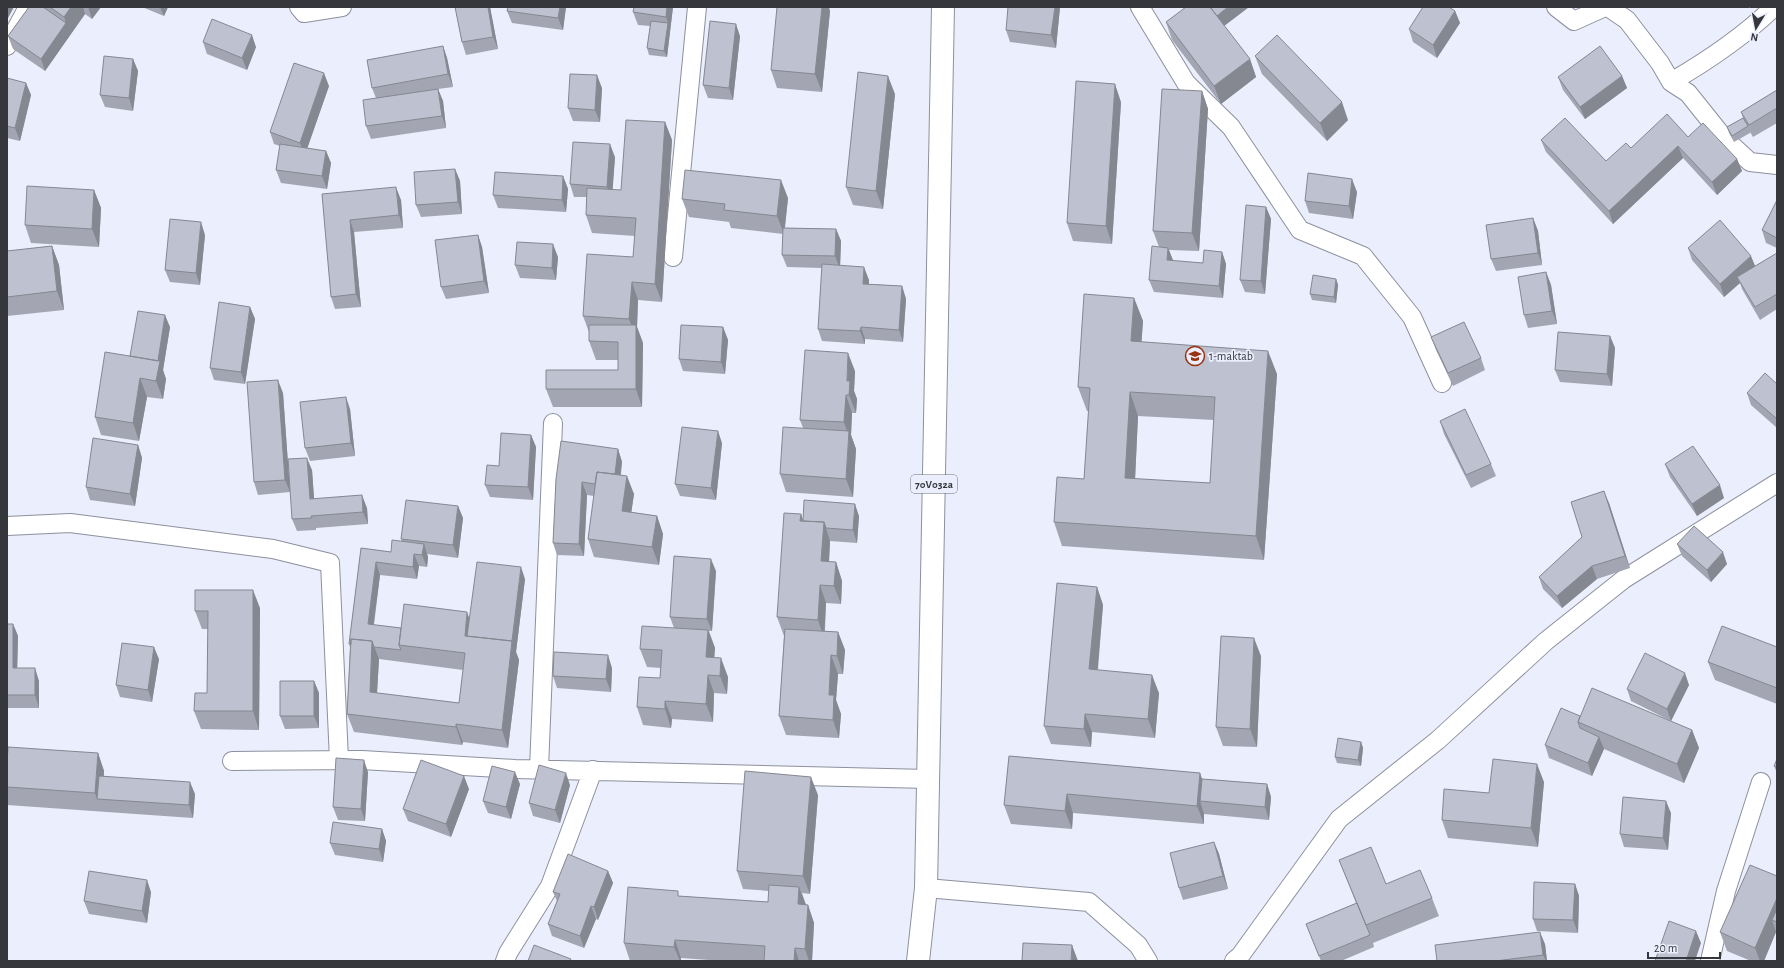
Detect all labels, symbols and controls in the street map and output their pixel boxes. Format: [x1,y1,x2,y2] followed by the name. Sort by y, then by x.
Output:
[1736,8,1776,48] north arrow
[1750,31,1759,43] text: N
[1184,345,1206,367] school or university icon: 1-maktab
[1209,350,1253,362] place label: 1-maktab
[911,475,957,493] road number: 70V032a
[1648,934,1720,960] scale bar
[1654,942,1677,954] text: 20 m

